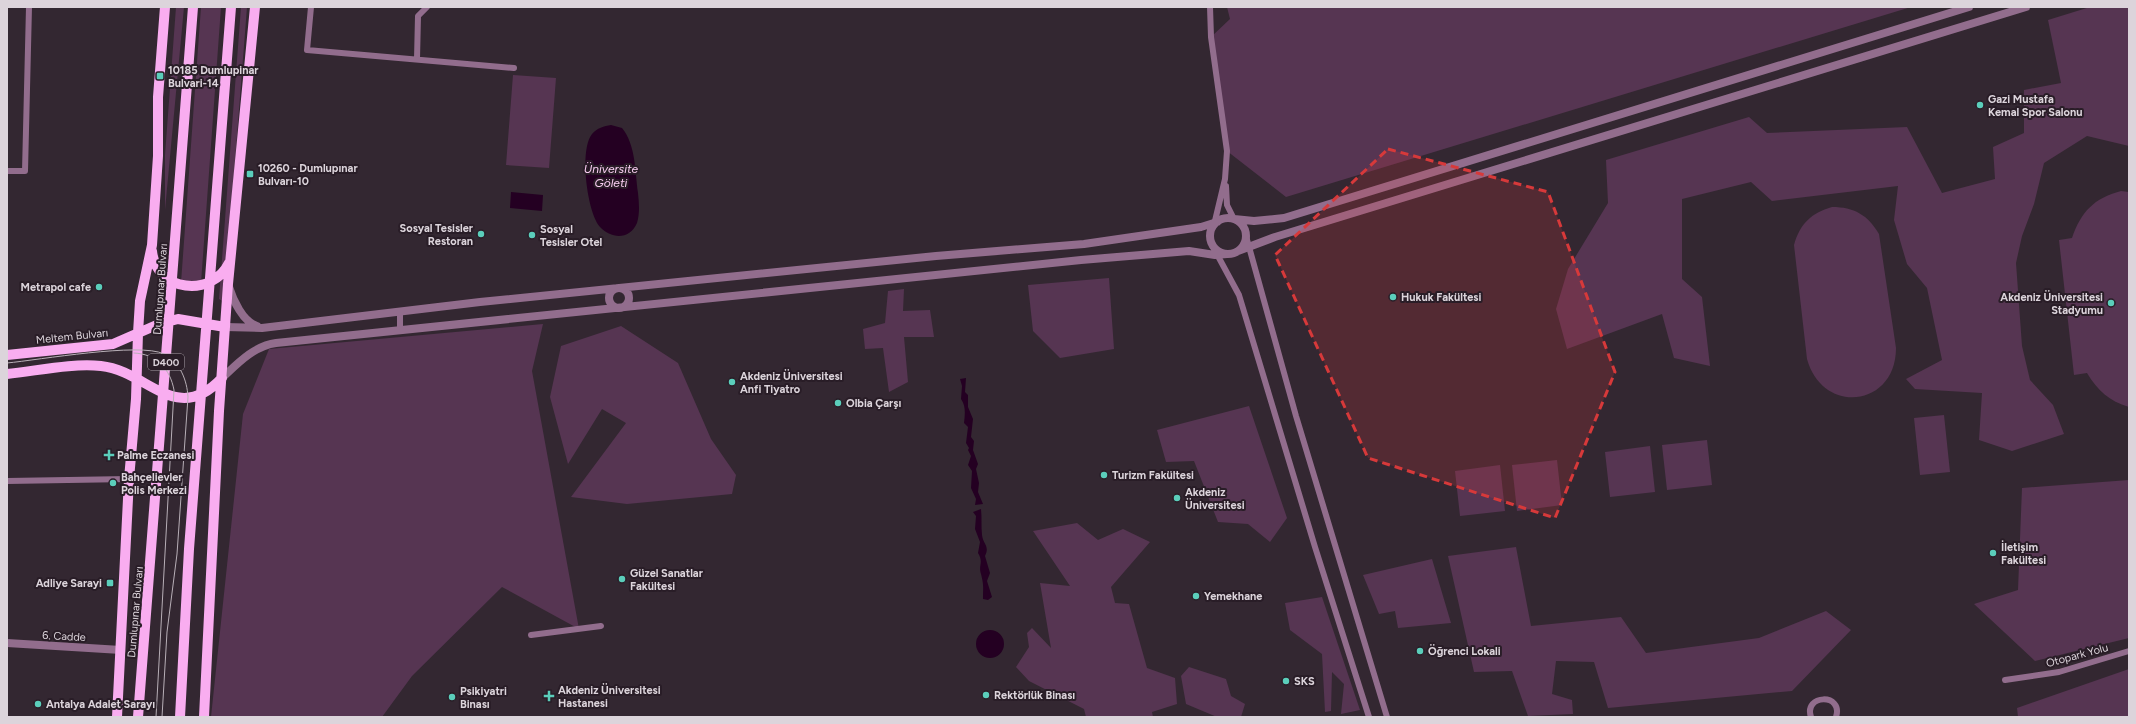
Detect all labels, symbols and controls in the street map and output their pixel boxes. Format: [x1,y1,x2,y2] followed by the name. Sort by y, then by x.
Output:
[168,64,259,90] place label: 10185 Dumlupinar Bulvari-14
[155,71,165,81] marker: 10185 Dumlupinar Bulvari-14
[1988,93,2082,119] place label: Gazi Mustafa Kemal Spor Salonu
[1975,100,1985,110] marker: Gazi Mustafa Kemal Spor Salonu
[258,162,358,188] place label: 10260 - Dumlupınar Bulvarı-10
[584,162,639,190] water label: Üniversite Göleti
[245,169,255,179] marker: 10260 - Dumlupınar Bulvarı-10
[400,222,474,248] place label: Sosyal Tesisler Restoran
[540,223,603,249] place label: Sosyal Tesisler Otel
[476,229,486,239] marker: Sosyal Tesisler Restoran
[527,230,537,240] marker: Sosyal Tesisler Otel
[151,243,170,335] street label: Dumlupınar Bulvarı
[21,281,91,294] place label: Metrapol cafe
[94,282,104,292] marker: Metrapol cafe
[2000,290,2103,317] place label: Akdeniz Üniversitesi Stadyumu
[1401,291,1481,304] place label: Hukuk Fakültesi
[1388,292,1398,302] marker: Hukuk Fakültesi
[2106,298,2116,308] marker: Akdeniz Üniversitesi Stadyumu
[35,326,109,347] street label: Meltem Bulvarı
[148,354,184,370] road number: D400
[740,369,843,396] place label: Akdeniz Üniversitesi Anfi Tiyatro
[727,377,737,387] marker: Akdeniz Üniversitesi Anfi Tiyatro
[846,397,902,410] place label: Olbia Çarşı
[833,398,843,408] marker: Olbia Çarşı
[117,449,194,462] place label: Palme Eczanesi
[104,450,114,460] marker: Palme Eczanesi
[1112,469,1194,482] place label: Turizm Fakültesi
[1099,470,1109,480] marker: Turizm Fakültesi
[121,471,187,497] place label: Bahçelievler Polis Merkezi
[108,478,118,488] marker: Bahçelievler Polis Merkezi
[1185,486,1245,512] place label: Akdeniz Üniversitesi
[1172,493,1182,503] marker: Akdeniz Üniversitesi
[2001,540,2046,567] place label: İletişim Fakültesi
[1988,548,1998,558] marker: İletişim Fakültesi
[125,566,146,658] street label: Dumlupınar Bulvarı
[630,567,704,593] place label: Güzel Sanatlar Fakültesi
[617,574,627,584] marker: Güzel Sanatlar Fakültesi
[36,577,102,590] place label: Adliye Sarayi
[105,578,115,588] marker: Adliye Sarayi
[1204,590,1262,603] place label: Yemekhane
[1191,591,1201,601] marker: Yemekhane
[42,629,86,644] street label: 6. Cadde
[2045,641,2110,670] street label: Otopark Yolu
[1428,644,1501,658] place label: Öğrenci Lokali
[1415,646,1425,656] marker: Öğrenci Lokali
[1294,675,1315,688] place label: SKS
[1281,676,1291,686] marker: SKS
[558,683,661,710] place label: Akdeniz Üniversitesi Hastanesi
[460,685,507,711] place label: Psikiyatri Binası
[994,689,1075,702] place label: Rektörlük Binası
[543,690,555,702] marker: Akdeniz Üniversitesi Hastanesi
[981,690,991,700] marker: Rektörlük Binası
[447,692,457,702] marker: Psikiyatri Binası
[46,698,155,711] place label: Antalya Adalet Sarayı
[33,699,43,709] marker: Antalya Adalet Sarayı

